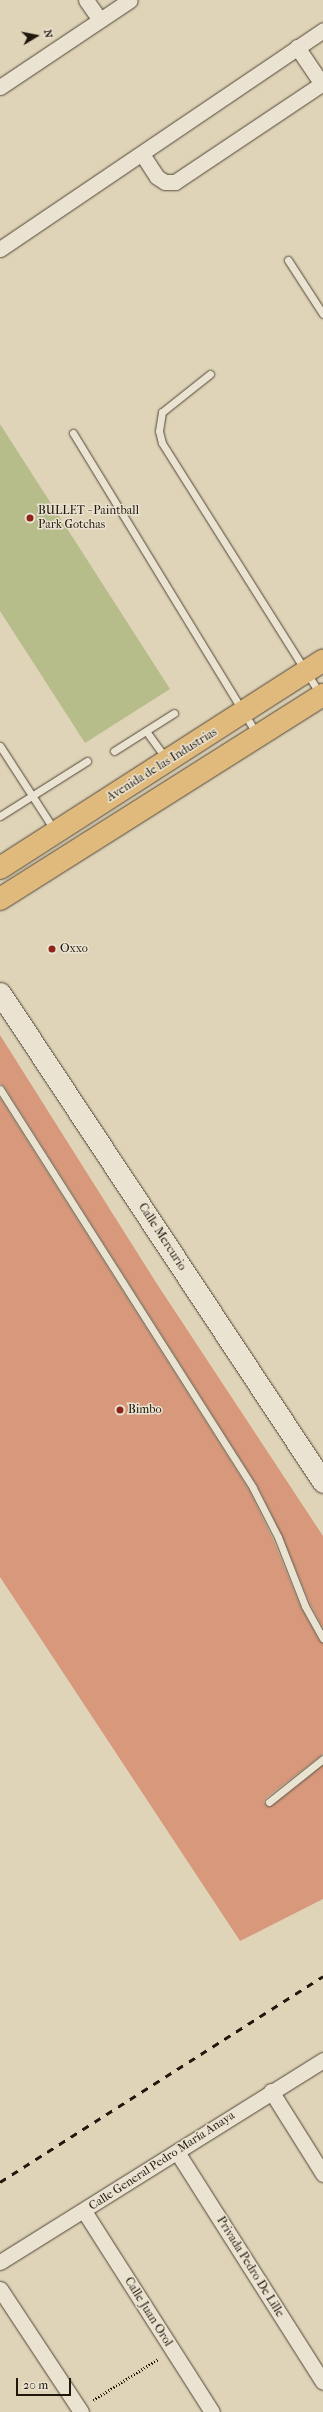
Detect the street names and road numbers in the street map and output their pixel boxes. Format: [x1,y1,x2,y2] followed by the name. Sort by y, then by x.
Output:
[104,725,220,805] street label: Avenida de las Industrias
[135,1201,189,1273] street label: Calle Mercurio
[86,2108,238,2214] street label: Calle General Pedro María Anaya
[213,2214,287,2320] street label: Privada Pedro De Lille
[121,2275,175,2349] street label: Calle Juan Orol

